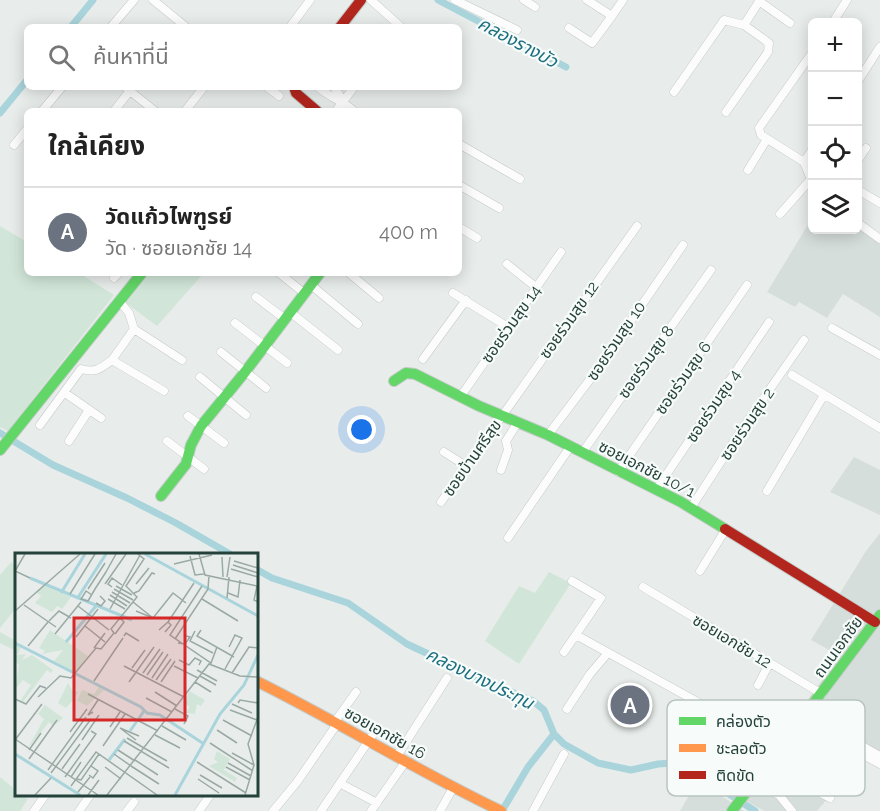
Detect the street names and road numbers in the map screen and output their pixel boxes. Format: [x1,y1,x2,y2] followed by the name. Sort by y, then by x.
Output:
[535,278,603,362] street label: ซอยร่วมสุข 12
[477,281,545,367] street label: ซอยร่วมสุข 14
[582,298,650,384] street label: ซอยร่วมสุข 10
[614,322,678,402] street label: ซอยร่วมสุข 8
[651,338,715,418] street label: ซอยร่วมสุข 6
[682,366,744,446] street label: ซอยร่วมสุข 4
[716,384,778,464] street label: ซอยร่วมสุข 2
[439,416,505,500] street label: ซอยบ้านศรีสุข
[595,436,699,502] street label: ซอยเอกชัย 10/1
[689,610,775,672] street label: ซอยเอกชัย 12
[809,613,867,681] street label: ถนนเอกชัย
[341,703,429,763] street label: ซอยเอกชัย 16

